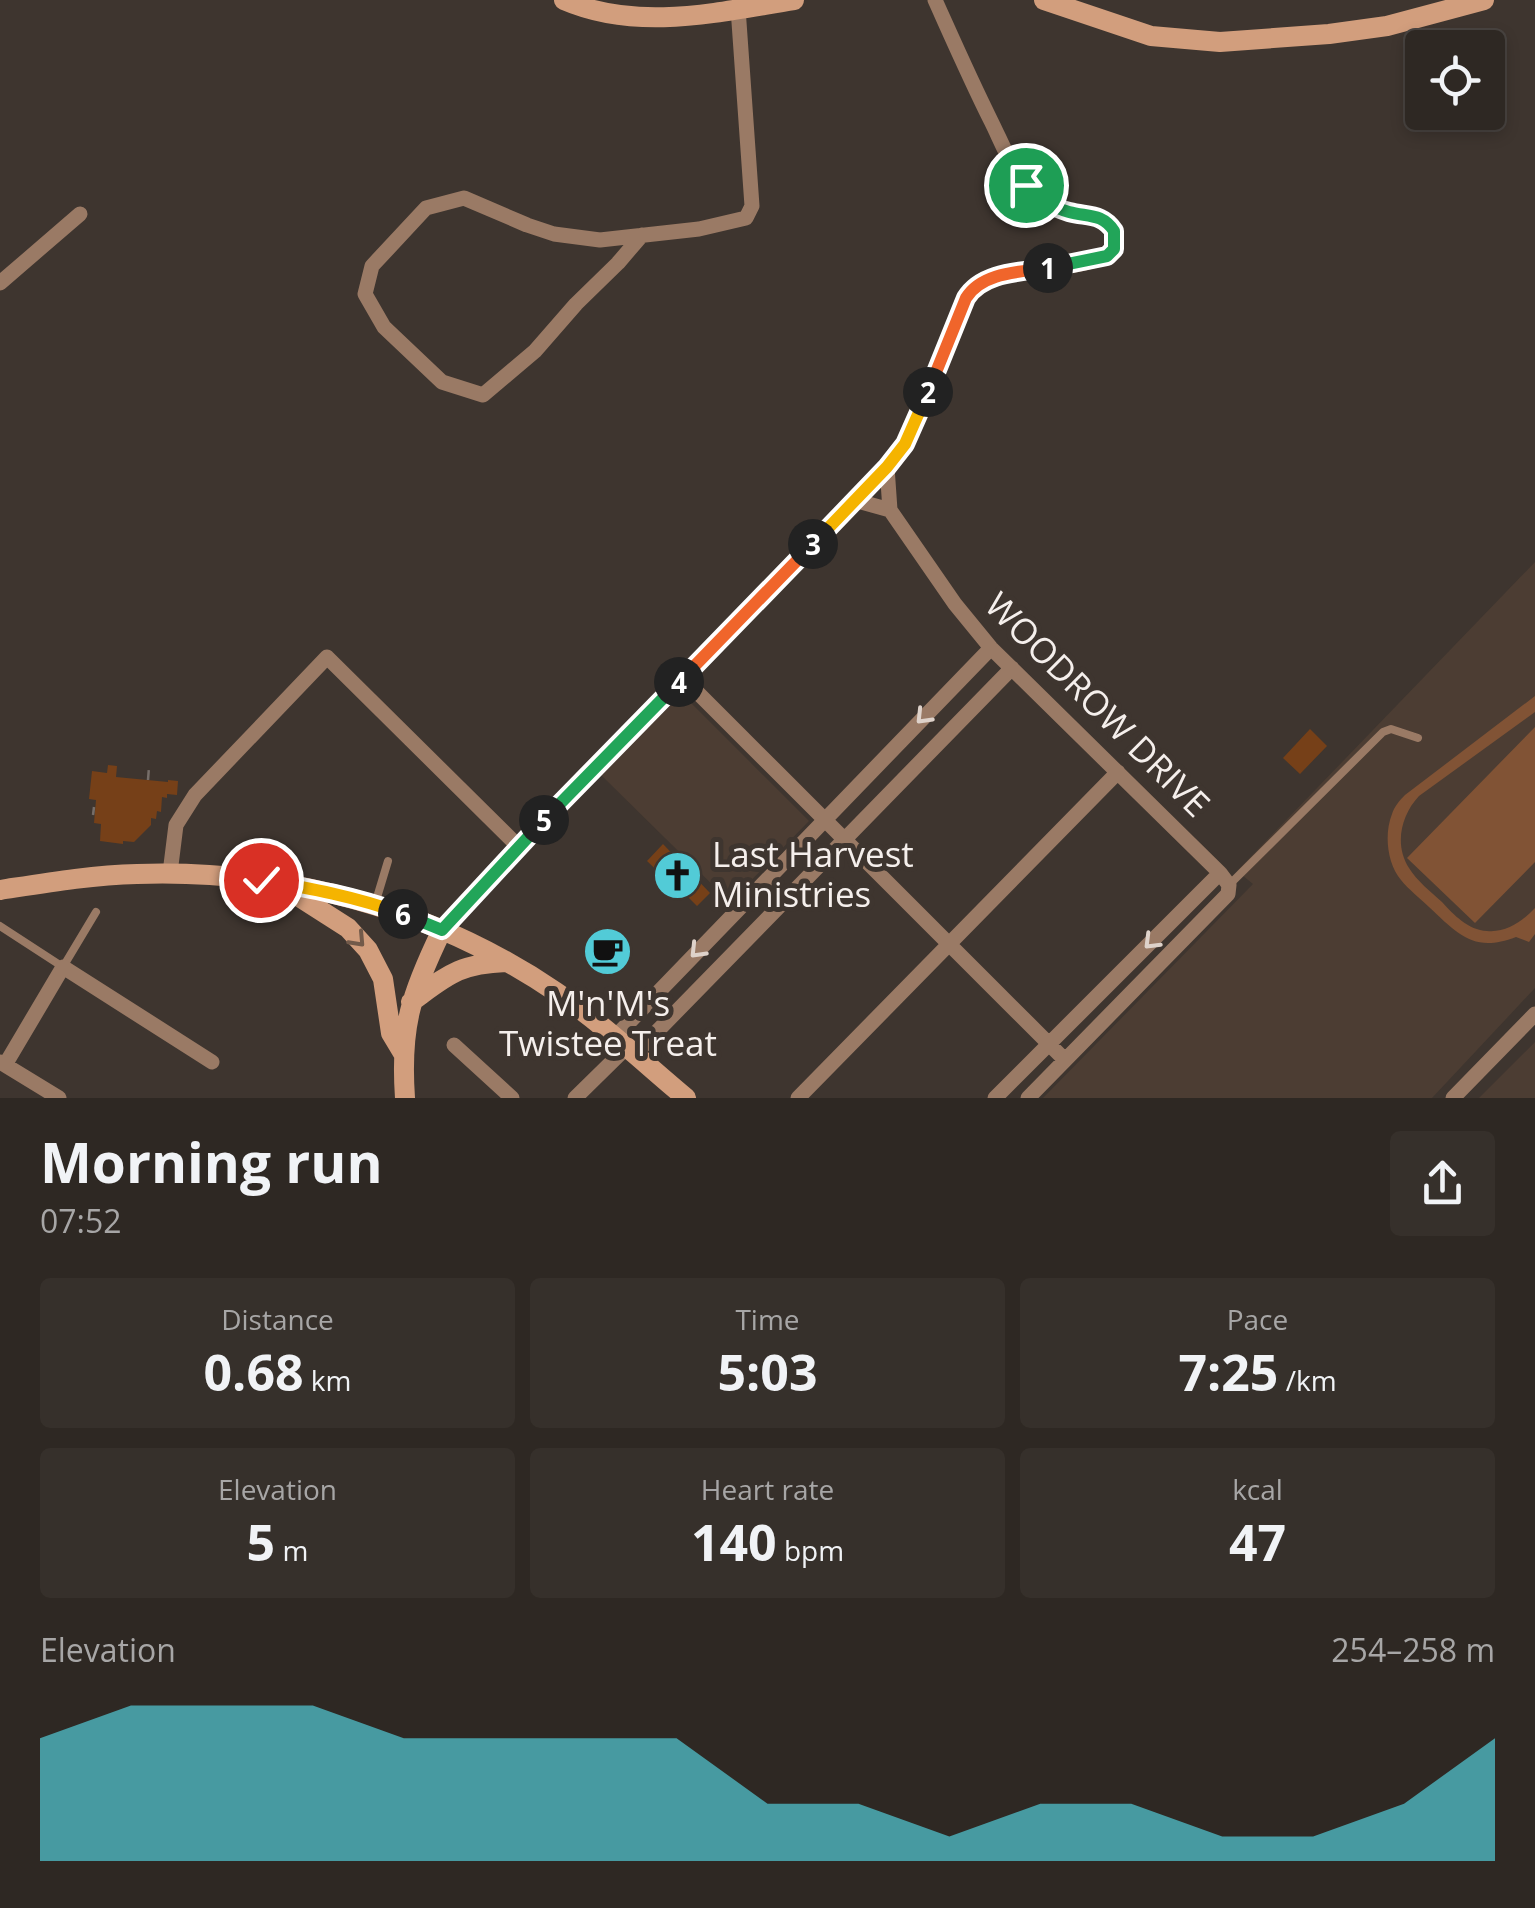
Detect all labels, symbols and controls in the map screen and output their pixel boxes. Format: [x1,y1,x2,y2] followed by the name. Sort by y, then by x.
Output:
[1405,30,1505,130] map controls
[1405,30,1505,130] button: locate
[984,143,1069,228] pin
[999,158,1054,213] icon: arrive
[1023,243,1073,293] pin: 1
[1040,249,1056,287] text: 1
[903,367,953,417] pin: 2
[920,373,936,411] text: 2
[788,519,838,569] pin: 3
[805,525,821,563] text: 3
[976,581,1221,826] street label: WOODROW DRIVE
[654,657,704,707] pin: 4
[671,663,687,701] text: 4
[917,706,935,724] one-way arrow
[519,795,569,845] pin: 5
[536,801,552,839] text: 5
[712,830,914,917] place label: Last Harvest Ministries
[219,838,304,923] pin
[651,849,703,901] church icon: Last Harvest Ministries
[234,853,289,908] icon: check
[378,889,428,939] pin: 6
[395,895,411,933] text: 6
[582,926,634,978] cafe icon: M'n'M's Twistee Treat
[346,928,364,947] one-way arrow
[1144,930,1162,948] one-way arrow
[691,940,709,958] one-way arrow
[499,979,717,1066] place label: M'n'M's Twistee Treat
[40,1124,383,1199] text: Morning run
[1390,1131,1495,1236] button: share
[40,1199,122,1242] text: 07:52
[221,1300,334,1338] text: Distance
[735,1300,800,1338] text: Time
[1227,1300,1288,1338] text: Pace
[204,1338,304,1406] text: 0.68
[717,1338,818,1406] text: 5:03
[1178,1338,1278,1406] text: 7:25
[304,1361,351,1399] text: km
[1278,1361,1337,1399] text: /km
[218,1470,337,1508] text: Elevation
[701,1470,834,1508] text: Heart rate
[1232,1470,1283,1508] text: kcal
[247,1508,275,1576] text: 5
[691,1508,777,1576] text: 140
[1229,1508,1286,1576] text: 47
[275,1531,308,1569] text: m
[777,1531,844,1569] text: bpm
[40,1628,176,1671] text: Elevation
[1331,1628,1495,1671] text: 254–258 m

